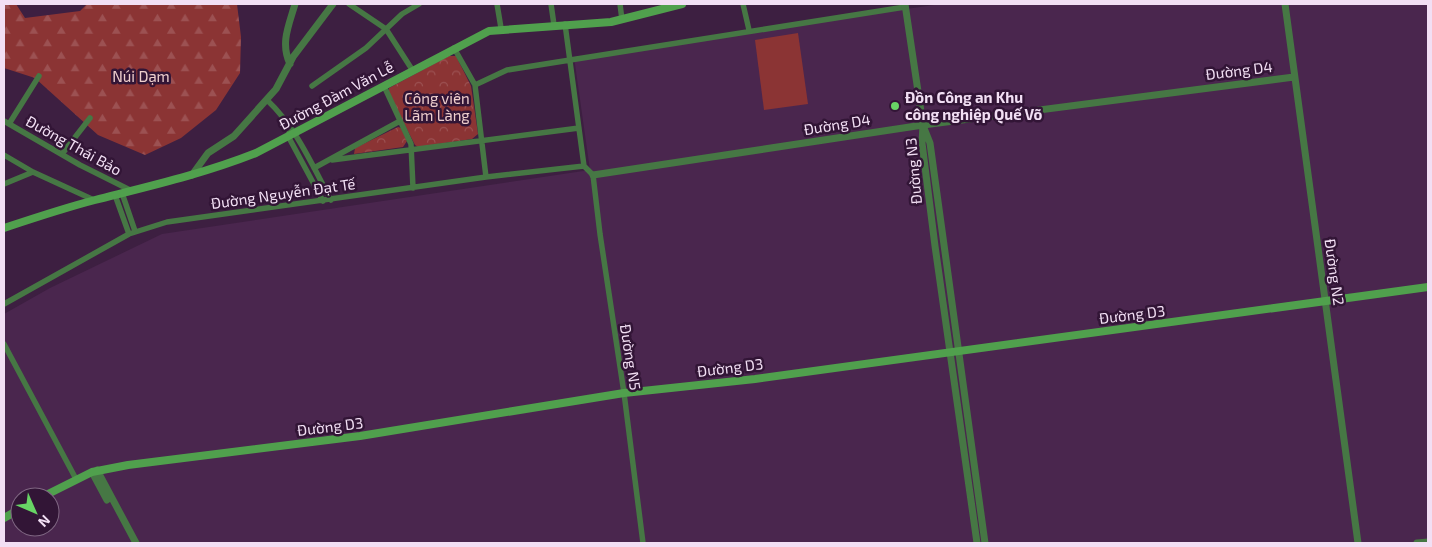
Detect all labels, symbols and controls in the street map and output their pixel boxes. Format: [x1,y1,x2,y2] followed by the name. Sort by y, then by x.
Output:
[276,57,396,133] street label: Đường Đàm Văn Lễ
[1205,57,1273,83] street label: Đường D4
[112,67,170,85] park label: Núi Dạm
[905,88,1043,124] place label: Đồn Công an Khu công nghiệp Quế Võ
[404,89,470,124] park label: Công viên Lãm Làng
[889,100,901,112] marker: Đồn Công an Khu công nghiệp Quế Võ
[802,110,872,138] street label: Đường D4
[23,111,125,179] street label: Đường Thái Bảo
[901,137,925,205] street label: Đường N3
[210,174,357,212] street label: Đường Nguyễn Đạt Tế
[1321,238,1349,306] street label: Đường N2
[1098,301,1166,327] street label: Đường D3
[617,323,645,391] street label: Đường N5
[696,354,764,380] street label: Đường D3
[296,413,364,439] street label: Đường D3
[10,487,60,537] north arrow
[35,512,54,531] text: N

